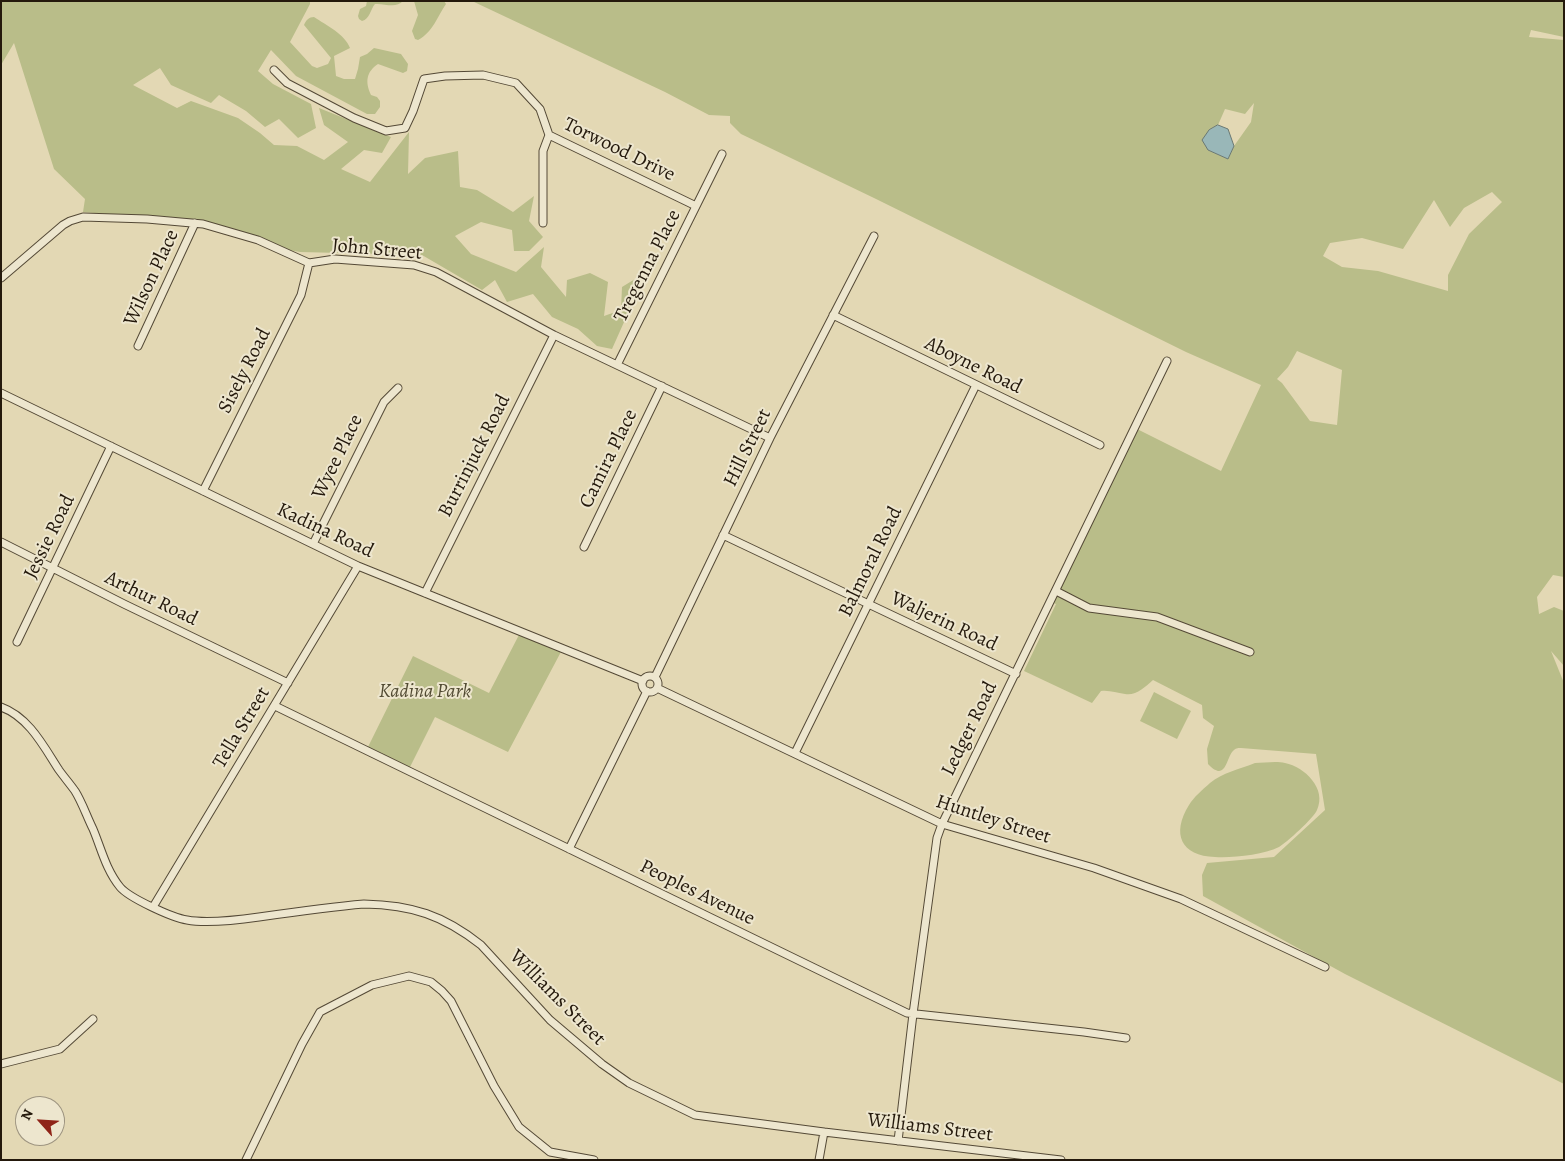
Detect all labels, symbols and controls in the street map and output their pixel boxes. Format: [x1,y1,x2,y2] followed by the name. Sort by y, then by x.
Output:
[559,113,679,187] street label: Torwood Drive
[609,206,687,326] street label: Tregenna Place
[119,226,185,330] street label: Wilson Place
[331,234,423,266] street label: John Street
[213,324,277,418] street label: Sisely Road
[920,332,1026,400] street label: Aboyne Road
[434,391,516,521] street label: Burrinjuck Road
[719,405,777,491] street label: Hill Street
[575,406,643,512] street label: Camira Place
[307,411,369,503] street label: Wyee Place
[19,491,81,583] street label: Jessie Road
[273,498,377,564] street label: Kadina Road
[834,503,908,621] street label: Balmoral Road
[101,566,201,632] street label: Arthur Road
[887,587,1001,657] street label: Waljerin Road
[937,678,1003,780] street label: Ledger Road
[379,680,471,704] park label: Kadina Park
[208,683,276,773] street label: Tella Street
[933,790,1053,850] street label: Huntley Street
[636,855,758,931] street label: Peoples Avenue
[504,945,610,1051] street label: Williams Street
[15,1096,65,1146] north arrow
[16,1106,38,1123] text: N
[866,1108,994,1148] street label: Williams Street

